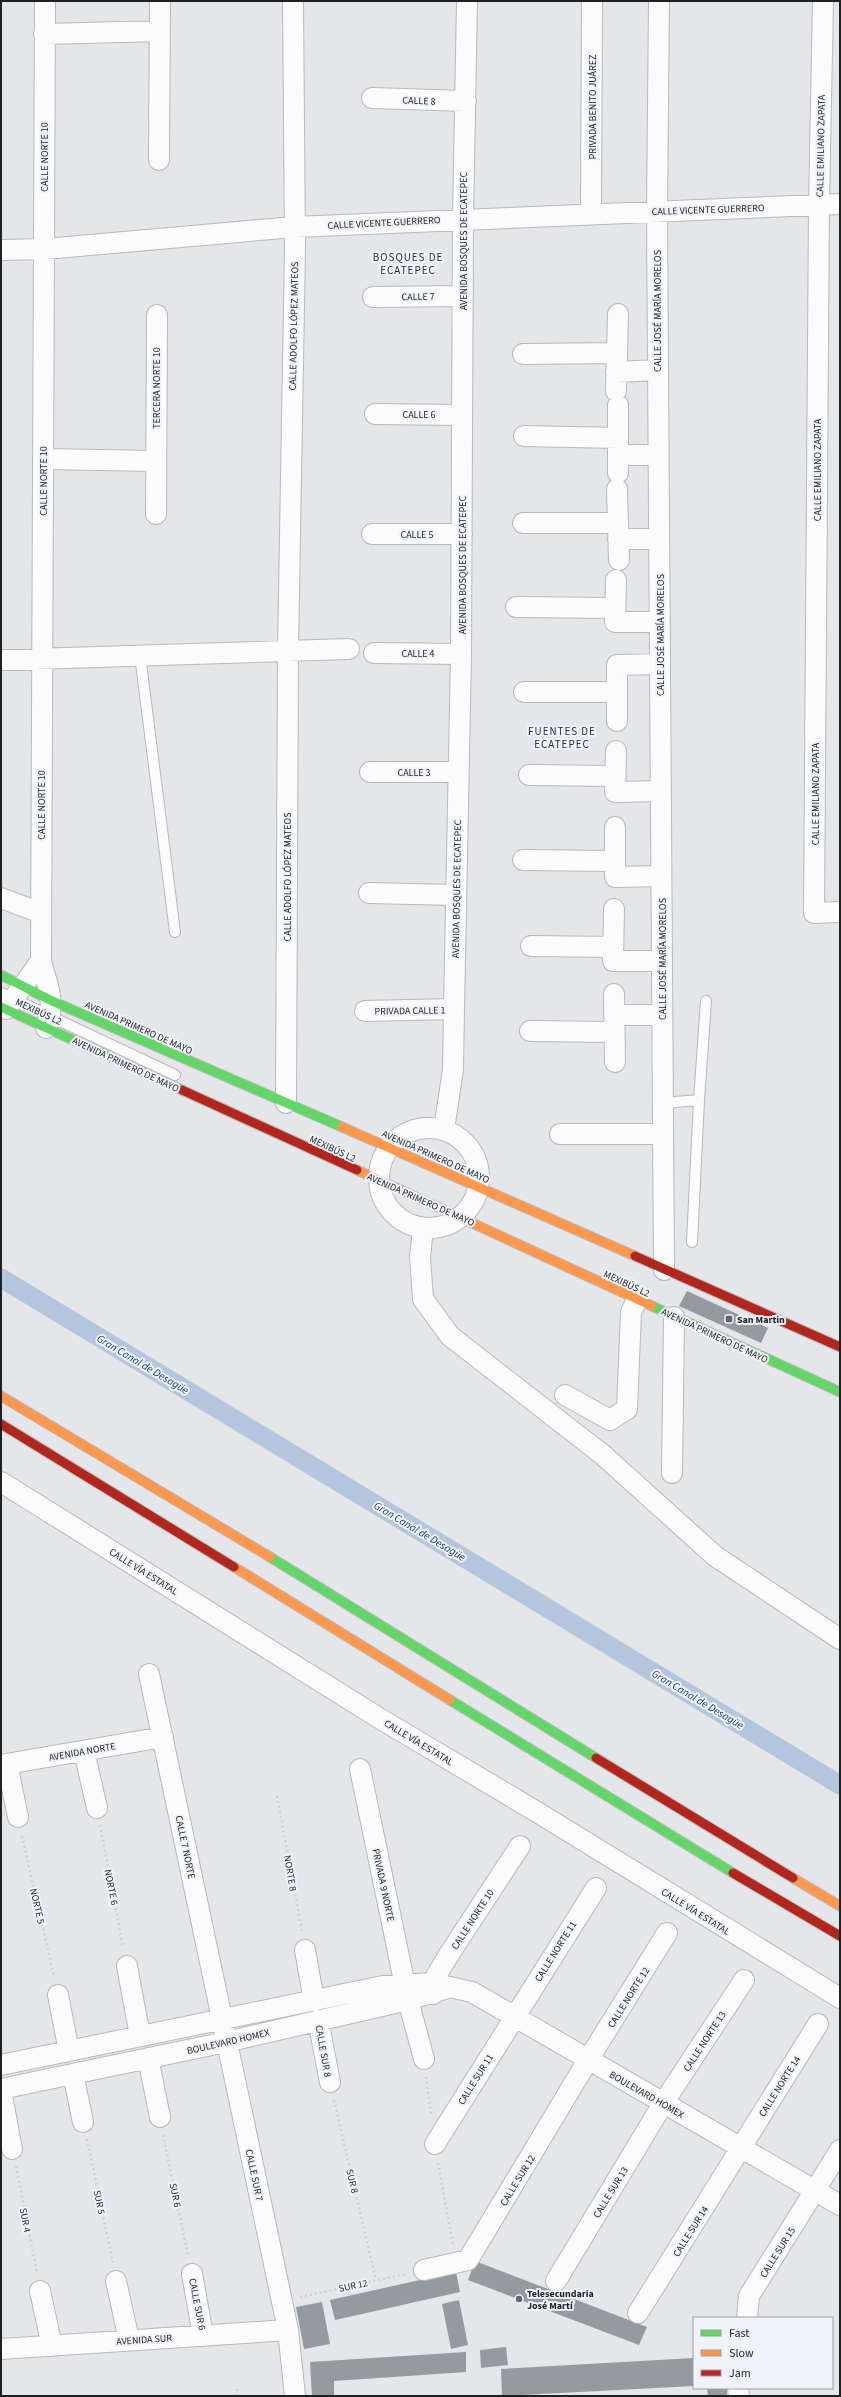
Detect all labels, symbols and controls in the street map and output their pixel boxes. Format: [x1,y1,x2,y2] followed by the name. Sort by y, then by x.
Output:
[586,55,600,159] street label: PRIVADA BENITO JUÁREZ
[402,93,436,109] street label: CALLE 8
[813,94,829,197] street label: CALLE EMILIANO ZAPATA
[38,122,52,192] street label: CALLE NORTE 10
[457,172,471,310] street label: AVENIDA BOSQUES DE ECATEPEC
[651,201,765,219] street label: CALLE VICENTE GUERRERO
[327,213,441,233] street label: CALLE VICENTE GUERRERO
[373,250,443,278] district label: BOSQUES DE ECATEPEC
[651,250,665,372] street label: CALLE JOSÉ MARÍA MORELOS
[286,261,302,391] street label: CALLE ADOLFO LÓPEZ MATEOS
[401,290,435,304] street label: CALLE 7
[150,347,164,429] street label: TERCERA NORTE 10
[402,408,436,422] street label: CALLE 6
[811,418,825,521] street label: CALLE EMILIANO ZAPATA
[37,446,51,516] street label: CALLE NORTE 10
[456,496,470,634] street label: AVENIDA BOSQUES DE ECATEPEC
[400,528,434,542] street label: CALLE 5
[654,574,668,696] street label: CALLE JOSÉ MARÍA MORELOS
[401,647,435,661] street label: CALLE 4
[528,724,596,752] district label: FUENTES DE ECATEPEC
[809,742,823,845] street label: CALLE EMILIANO ZAPATA
[397,766,431,780] street label: CALLE 3
[35,770,49,840] street label: CALLE NORTE 10
[281,812,295,942] street label: CALLE ADOLFO LÓPEZ MATEOS
[449,819,465,958] street label: AVENIDA BOSQUES DE ECATEPEC
[656,898,670,1020] street label: CALLE JOSÉ MARÍA MORELOS
[13,995,64,1029] street label: MEXIBÚS L2
[83,998,195,1058] street label: AVENIDA PRIMERO DE MAYO
[374,1003,446,1019] street label: PRIVADA CALLE 1
[70,1034,182,1096] street label: AVENIDA PRIMERO DE MAYO
[380,1127,492,1187] street label: AVENIDA PRIMERO DE MAYO
[307,1132,358,1166] street label: MEXIBÚS L2
[365,1170,477,1230] street label: AVENIDA PRIMERO DE MAYO
[601,1267,652,1301] street label: MEXIBÚS L2
[659,1305,771,1367] street label: AVENIDA PRIMERO DE MAYO
[737,1313,785,1327] place label: San Martin
[724,1314,734,1324] marker: San Martin
[94,1331,192,1398] water label: Gran Canal de Desagüe
[371,1498,469,1565] water label: Gran Canal de Desagüe
[106,1545,181,1599] street label: CALLE VÍA ESTATAL
[649,1666,747,1733] water label: Gran Canal de Desagüe
[381,1717,456,1769] street label: CALLE VÍA ESTATAL
[48,1739,117,1765] street label: AVENIDA NORTE
[171,1814,199,1880] street label: CALLE 7 NORTE
[368,1847,398,1923] street label: PRIVADA 9 NORTE
[280,1854,300,1892] street label: NORTE 8
[101,1868,121,1906] street label: NORTE 6
[658,1885,733,1939] street label: CALLE VÍA ESTATAL
[26,1887,48,1925] street label: NORTE 5
[448,1887,498,1952] street label: CALLE NORTE 10
[532,1918,580,1985] street label: CALLE NORTE 11
[605,1964,653,2031] street label: CALLE NORTE 12
[680,2009,730,2074] street label: CALLE NORTE 13
[312,2024,334,2078] street label: CALLE SUR 8
[186,2026,271,2058] street label: BOULEVARD HOMEX
[455,2051,497,2108] street label: CALLE SUR 11
[756,2053,804,2120] street label: CALLE NORTE 14
[607,2068,686,2122] street label: BOULEVARD HOMEX
[242,2148,266,2202] street label: CALLE SUR 7
[497,2152,539,2209] street label: CALLE SUR 12
[590,2164,632,2221] street label: CALLE SUR 13
[342,2168,362,2195] street label: SUR 8
[166,2182,184,2209] street label: SUR 6
[90,2189,108,2216] street label: SUR 5
[670,2203,712,2260] street label: CALLE SUR 14
[16,2207,34,2234] street label: SUR 4
[757,2224,799,2281] street label: CALLE SUR 15
[337,2276,369,2296] street label: SUR 12
[185,2277,209,2331] street label: CALLE SUR 6
[527,2287,594,2313] place label: Telesecundaria José Martí
[514,2294,524,2304] marker: Telesecundaria José Martí
[693,2317,833,2389] legend
[729,2325,749,2342] text: Fast
[116,2331,173,2349] street label: AVENIDA SUR
[729,2345,754,2362] text: Slow
[729,2365,751,2382] text: Jam

